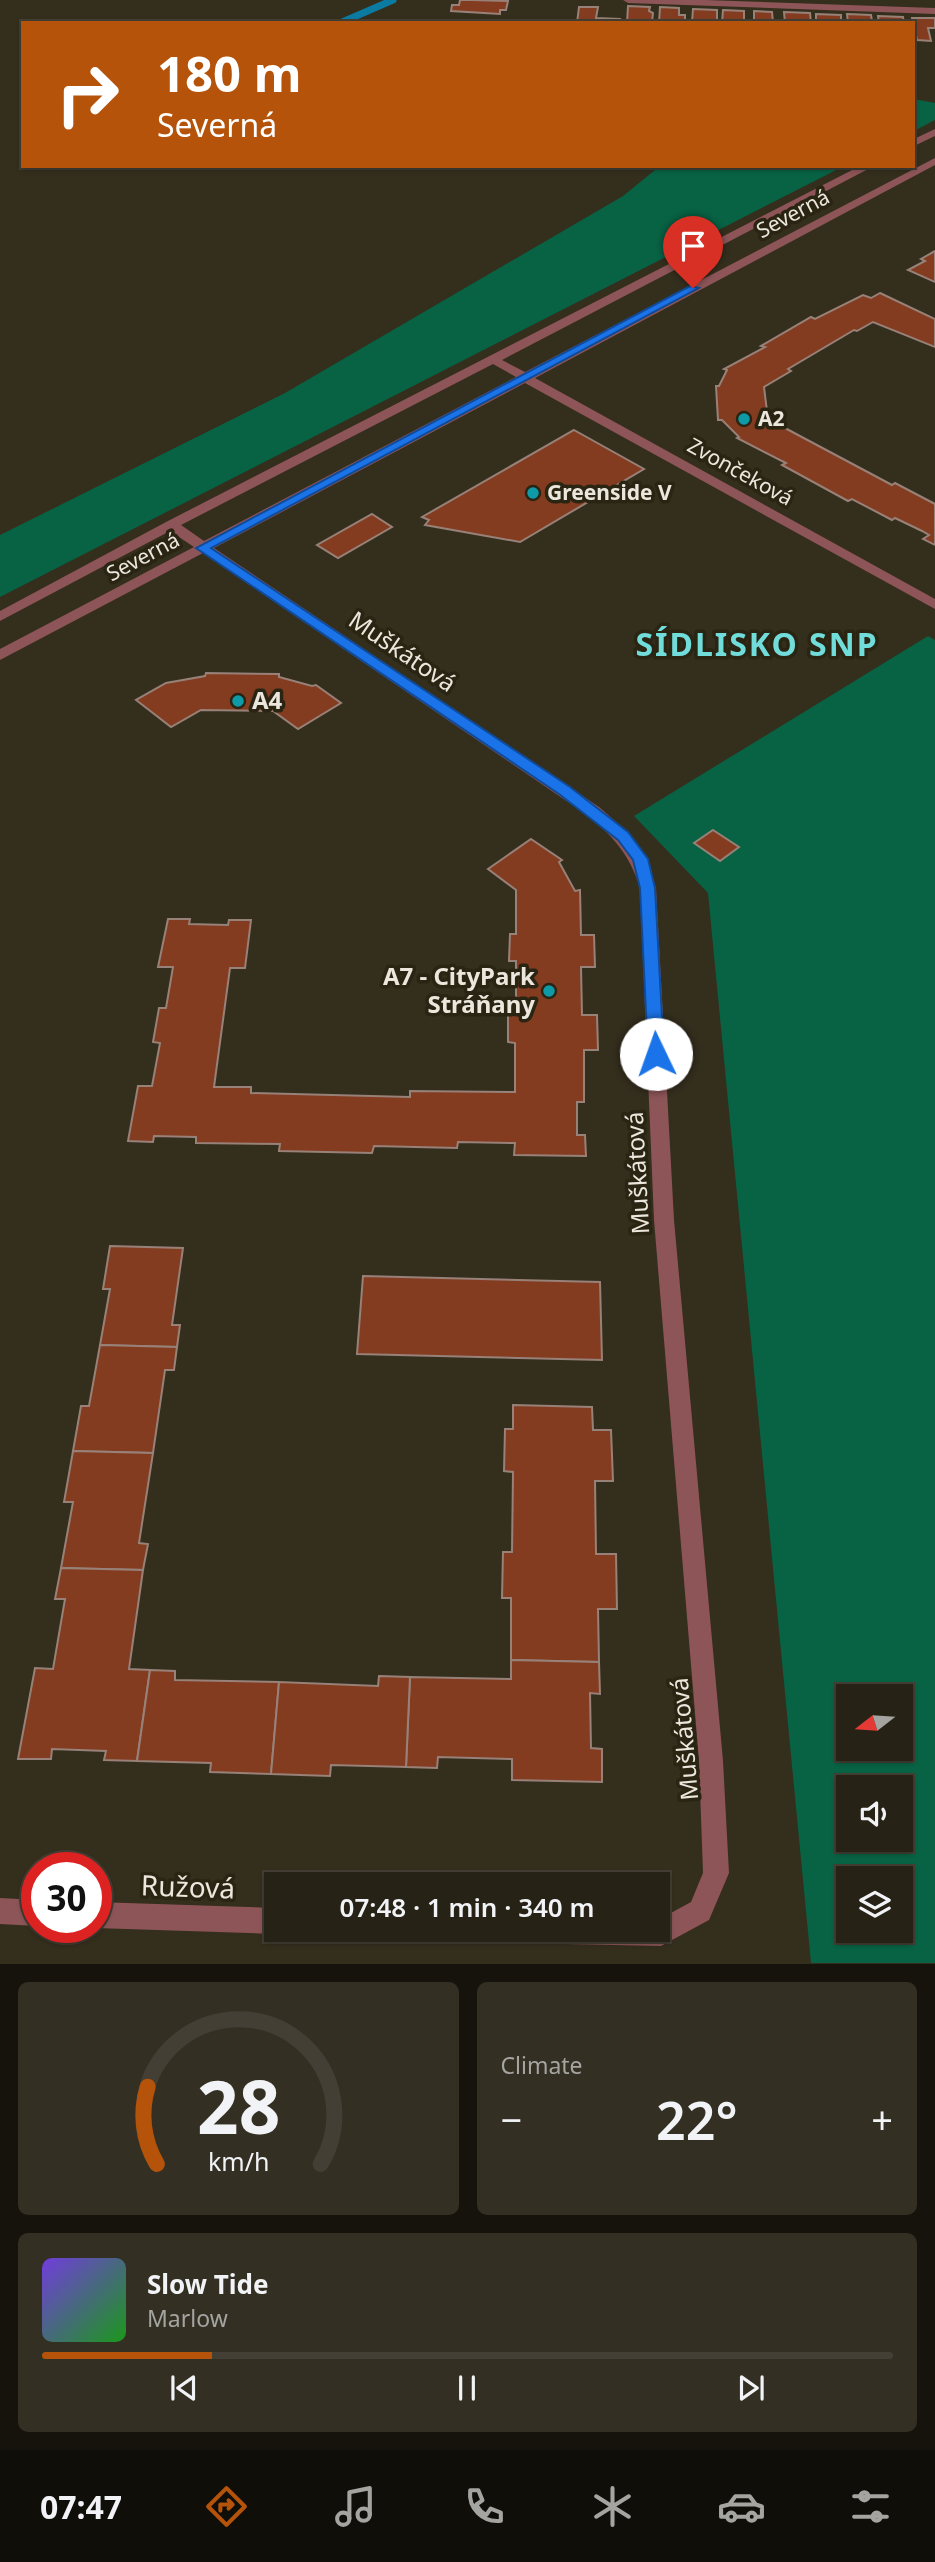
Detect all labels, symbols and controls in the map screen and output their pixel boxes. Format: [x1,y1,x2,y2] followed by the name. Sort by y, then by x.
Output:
[157,40,302,106] text: 180 m
[42,49,133,140] icon: right
[157,103,277,146] text: Severná
[751,182,834,244] street label: Severná
[663,216,723,288] pin
[674,227,712,265] icon: arrive
[758,404,785,432] place label: A2
[736,411,752,427] marker: A2
[683,431,798,512] street label: Zvončeková
[547,478,672,506] place label: Greenside V
[525,485,541,501] marker: Greenside V
[101,525,184,587] street label: Severná
[343,603,463,699] street label: Muškátová
[635,622,879,665] district label: SÍDLISKO SNP
[252,683,283,716] place label: A4
[230,693,246,709] marker: A4
[383,959,535,1020] place label: A7 - CityPark Stráňany
[541,983,557,999] marker: A7 - CityPark Stráňany
[619,1017,693,1091] position arrow
[617,1111,656,1235] street label: Muškátová
[662,1677,705,1802] street label: Muškátová
[836,1684,914,1760] north arrow
[836,1684,913,1943] map controls
[836,1775,913,1852] button: sound
[21,1852,112,1943] speed limit sign: 30
[140,1865,236,1907] street label: Ružová
[836,1866,913,1943] button: layers
[340,1889,594,1925] text: 07:48 · 1 min · 340 m
[501,2049,583,2081] text: Climate
[197,2057,280,2156] text: 28
[656,2084,738,2155] text: 22°
[501,2093,522,2145] text: −
[871,2093,893,2145] text: +
[207,2144,269,2178] text: km/h
[147,2266,269,2302] text: Slow Tide
[147,2302,228,2334] text: Marlow
[165,2369,203,2407] icon: previous
[448,2369,486,2407] icon: pause
[732,2369,770,2407] icon: next
[202,2482,251,2531] icon: directions
[331,2482,380,2531] icon: music
[460,2482,509,2531] icon: phone
[588,2482,637,2531] icon: climate
[717,2482,766,2531] icon: car
[846,2482,895,2531] icon: filters
[40,2485,122,2528] text: 07:47

